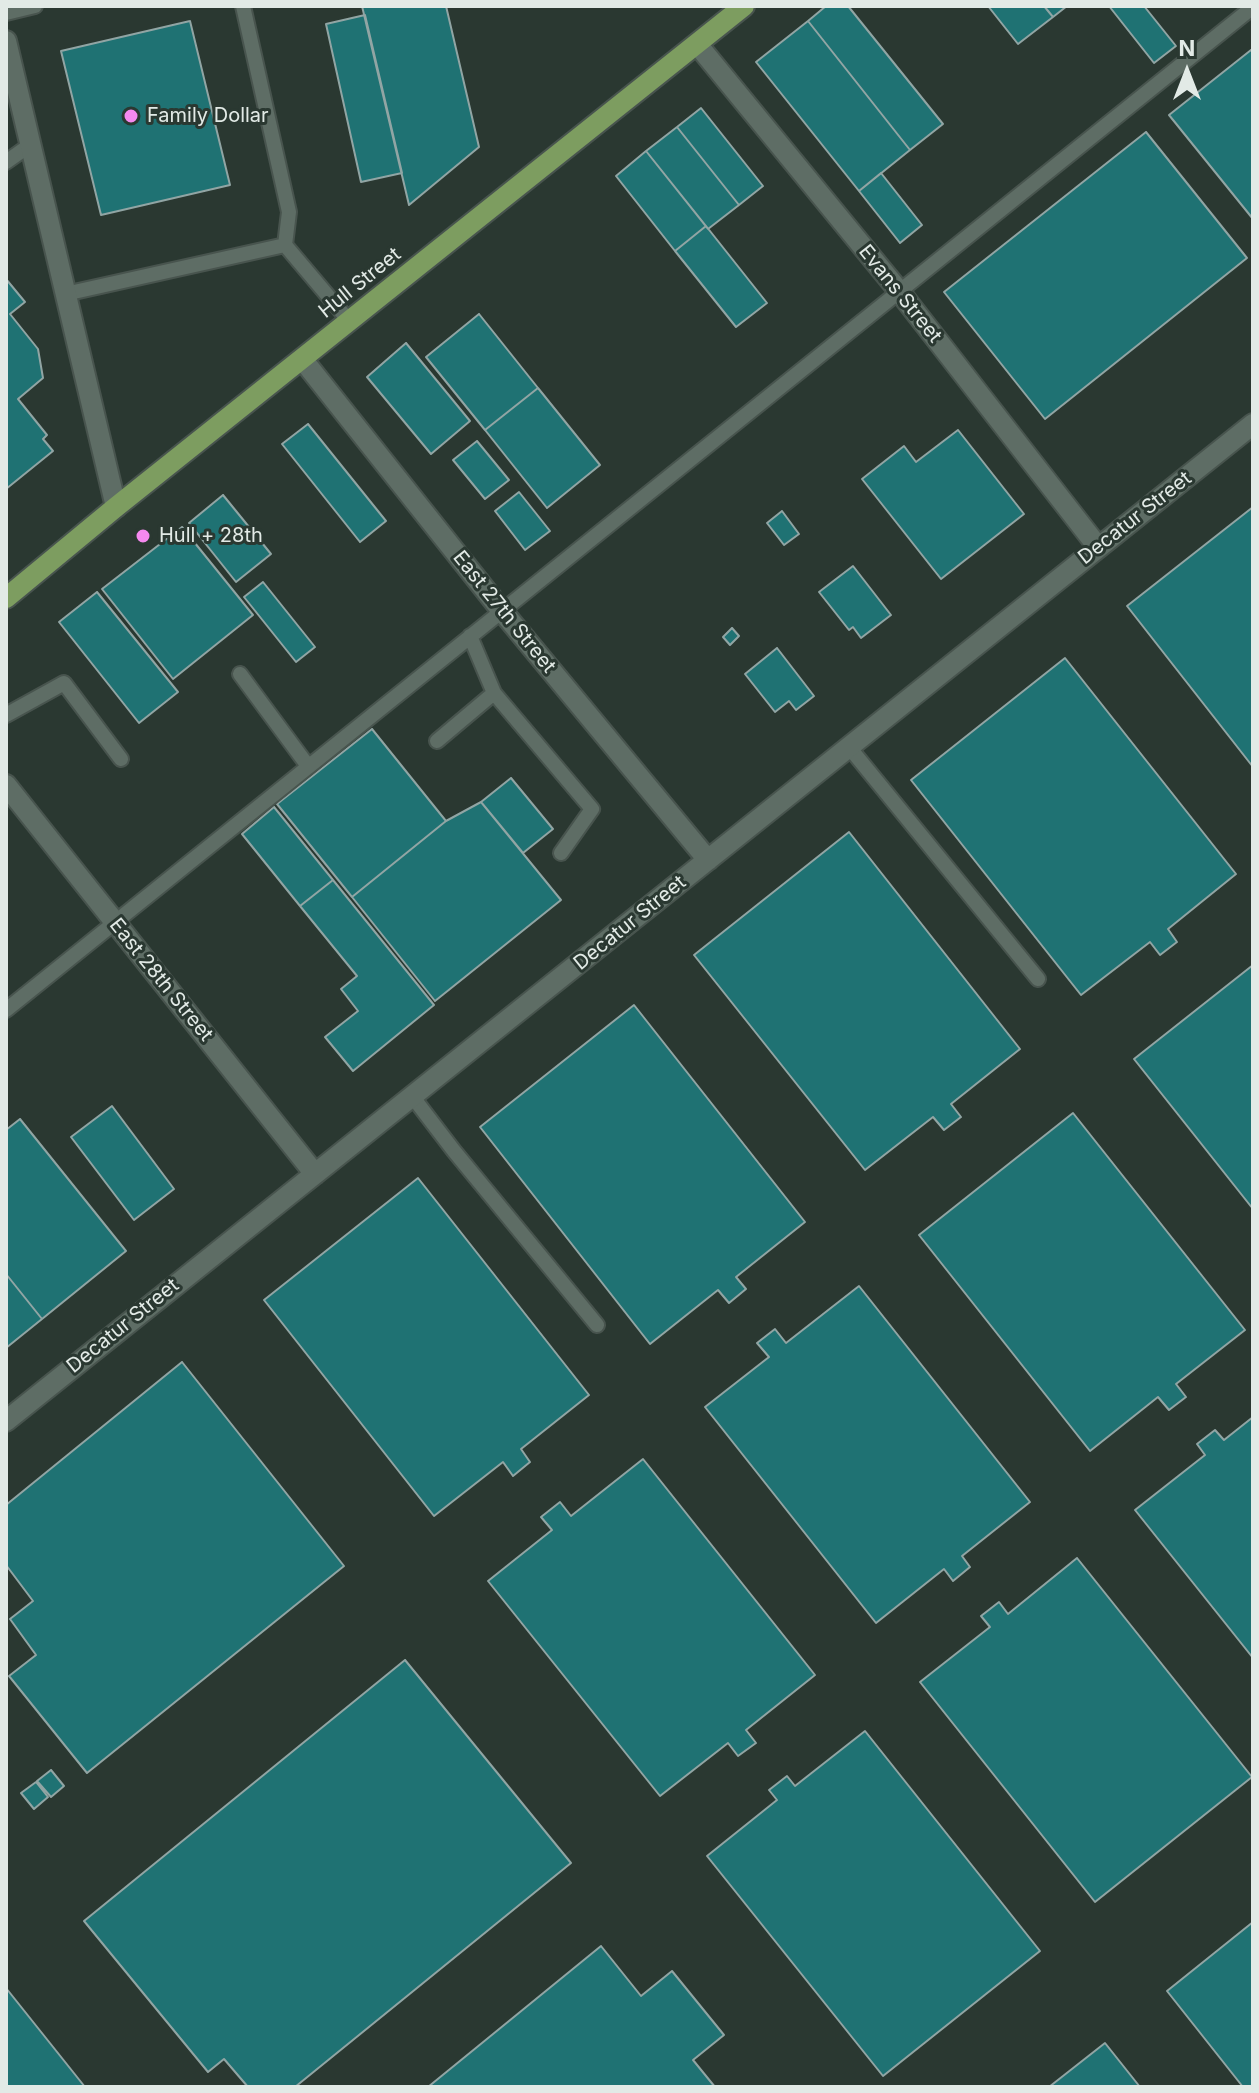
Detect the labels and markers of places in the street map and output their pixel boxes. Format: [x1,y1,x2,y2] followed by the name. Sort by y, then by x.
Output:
[147,104,269,128] place label: Family Dollar
[122,107,140,125] marker: Family Dollar
[159,524,263,548] place label: Hull + 28th
[134,527,152,545] marker: Hull + 28th

